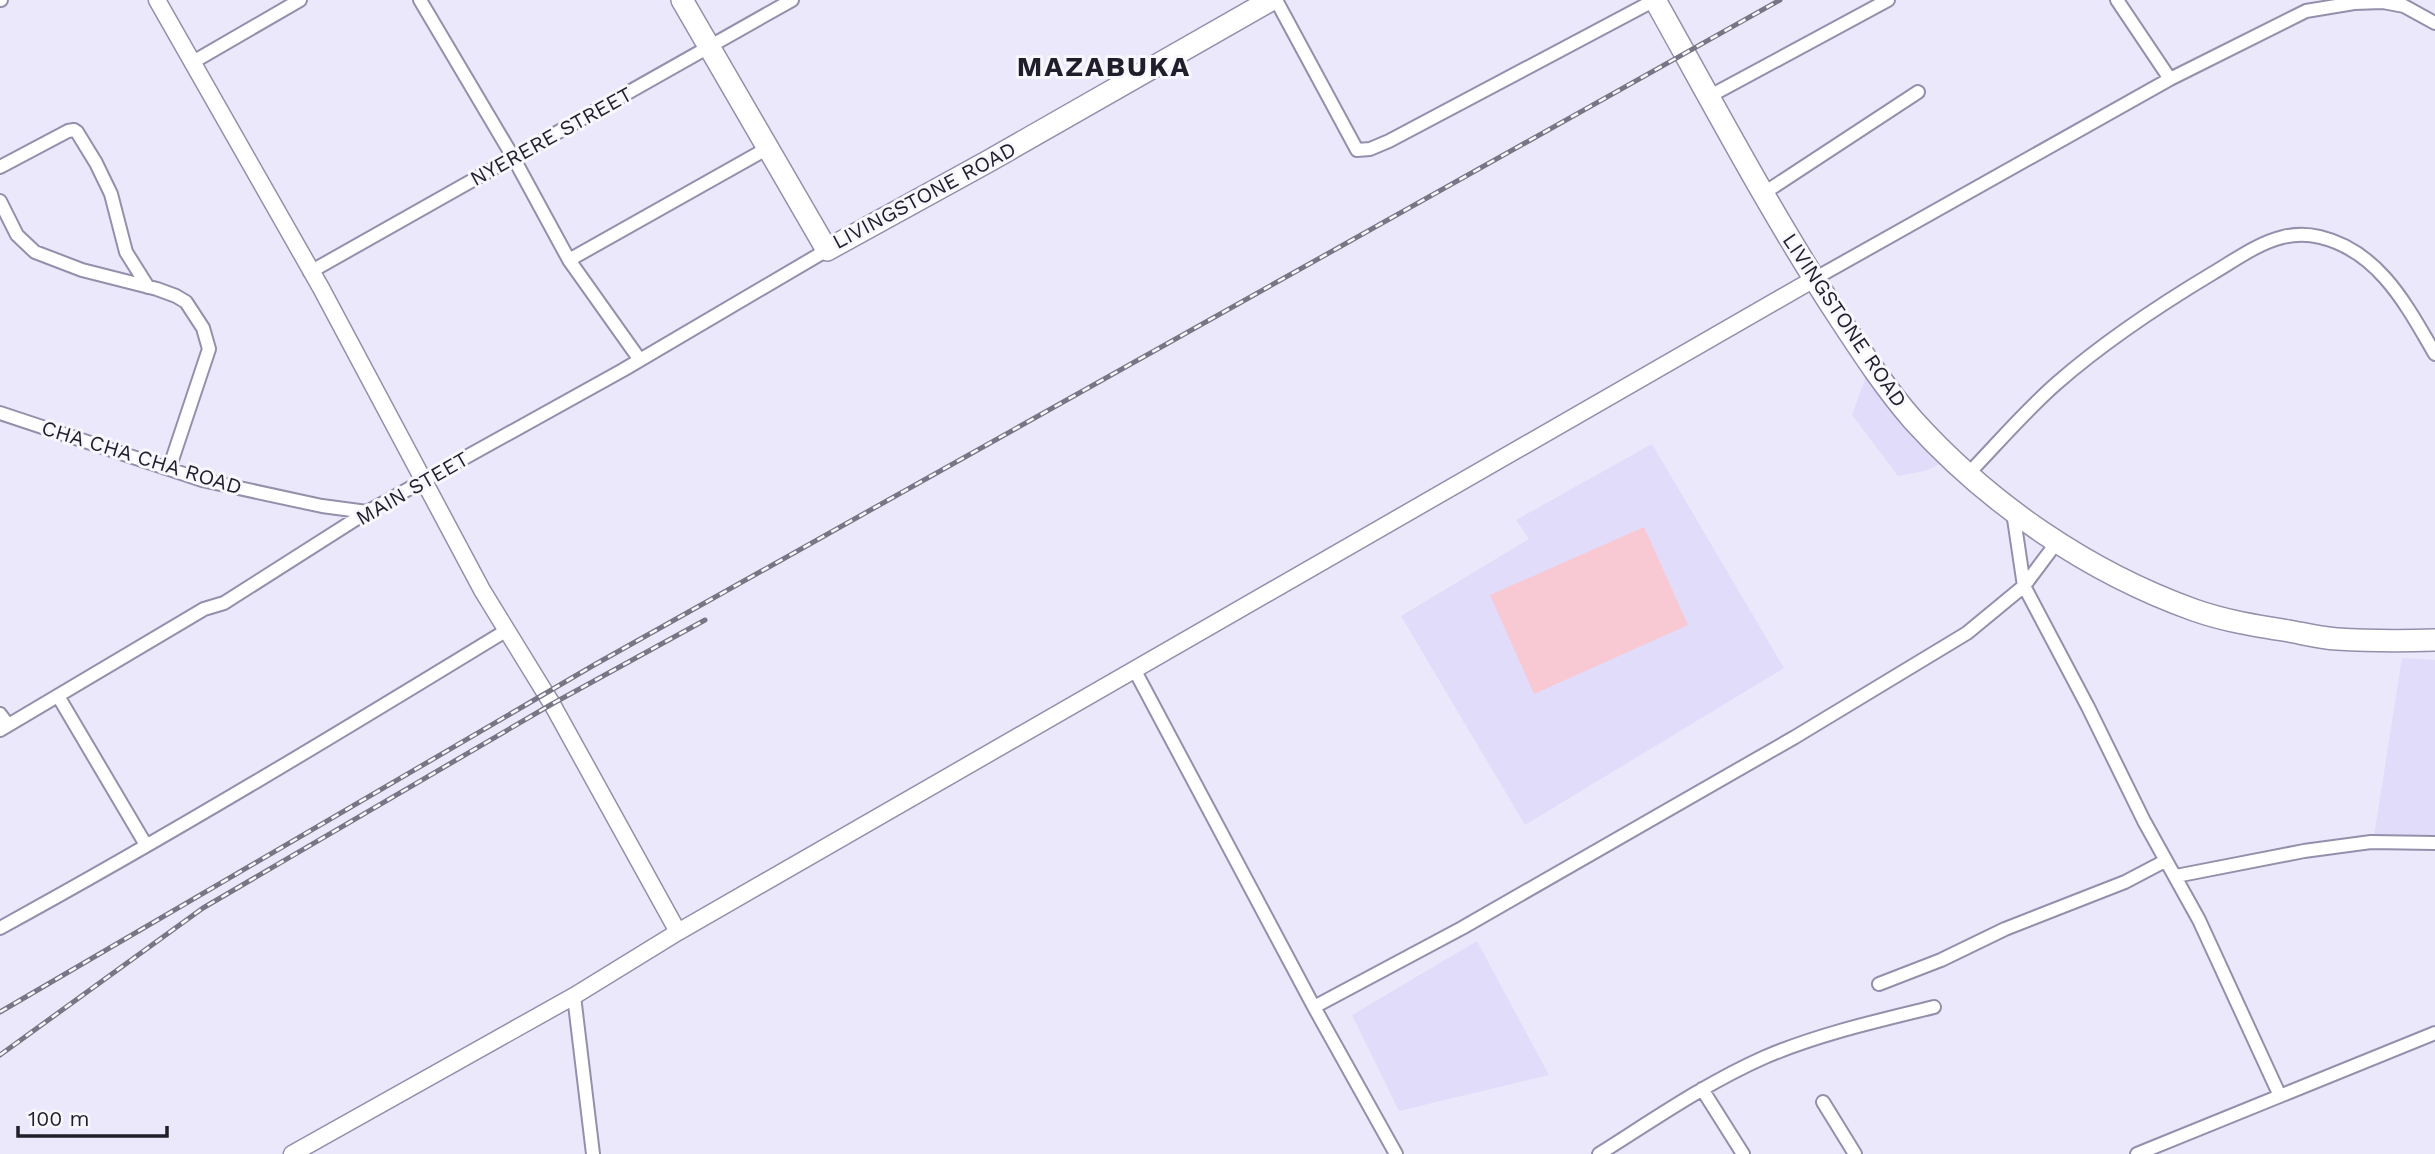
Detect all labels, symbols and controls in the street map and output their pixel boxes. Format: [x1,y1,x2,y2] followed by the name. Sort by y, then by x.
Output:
[1017,50,1191,83] district label: MAZABUKA
[466,81,637,191] street label: NYERERE STREET
[828,136,1020,254] street label: LIVINGSTONE ROAD
[1778,228,1912,412] street label: LIVINGSTONE ROAD
[39,415,245,499] street label: CHA CHA CHA ROAD
[351,446,473,530] street label: MAIN STEET
[18,1094,166,1138] scale bar
[28,1106,90,1131] text: 100 m

